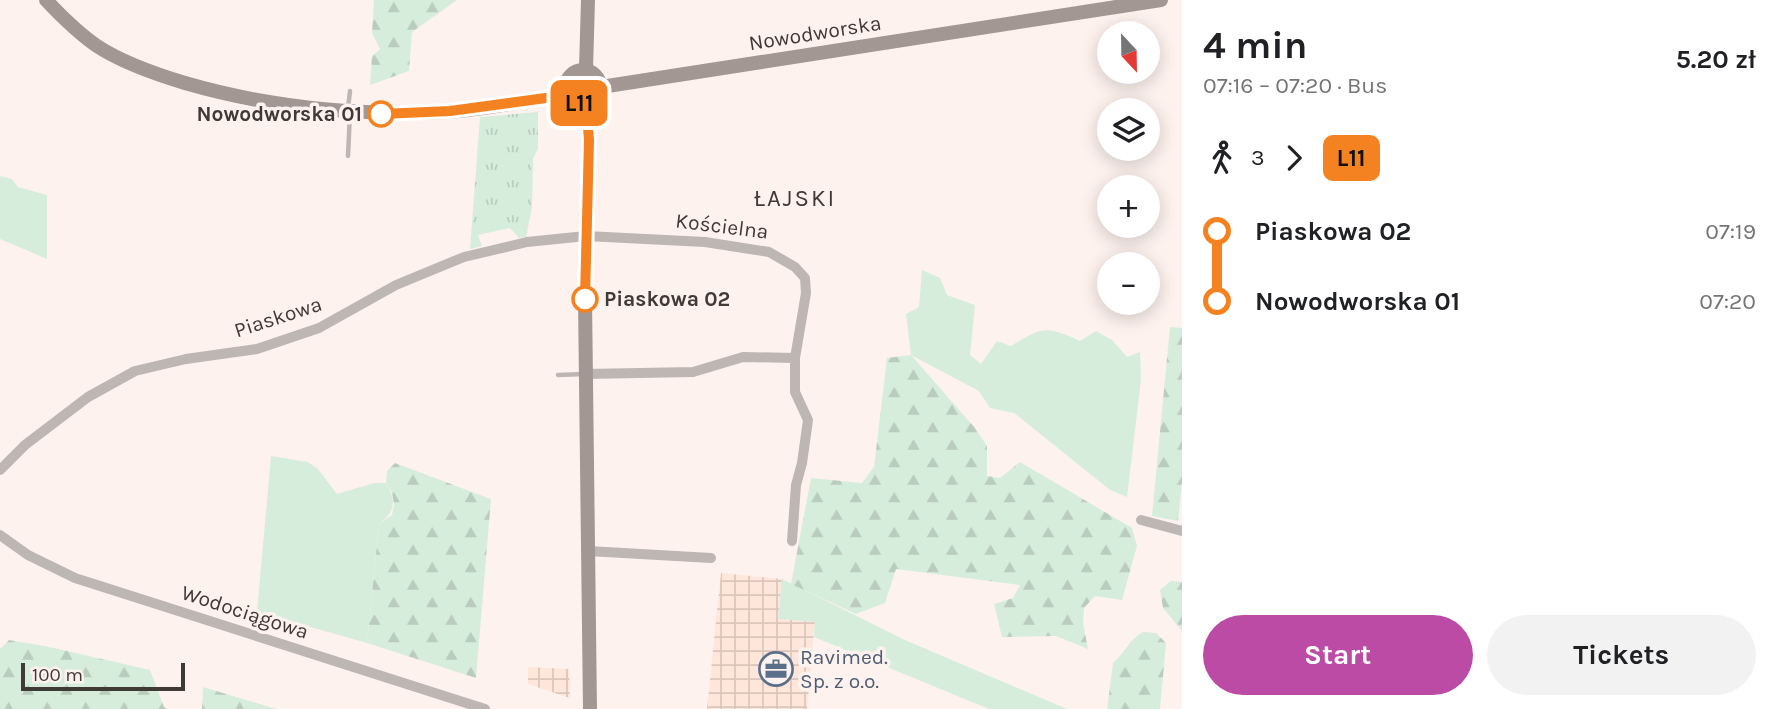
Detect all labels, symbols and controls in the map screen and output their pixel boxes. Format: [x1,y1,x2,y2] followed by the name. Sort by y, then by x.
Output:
[747,11,883,55] street label: Nowodworska
[1097,21,1160,84] north arrow
[1097,21,1160,315] map controls
[1203,23,1307,68] text: 4 min
[1676,44,1756,75] text: 5.20 zł
[1203,72,1387,99] text: 07:16 – 07:20 · Bus
[539,80,619,126] line badge: L11
[565,89,593,117] text: L11
[1097,98,1160,161] button: layers
[368,101,394,127] marker: Nowodworska 01
[196,102,362,126] place label: Nowodworska 01
[1203,139,1241,177] icon: walk
[1275,139,1313,177] icon: forward
[1251,144,1265,171] text: 3
[1337,144,1366,172] text: L11
[1097,175,1160,238] button: +
[754,184,836,212] district label: ŁAJSKI
[674,208,770,244] street label: Kościelna
[1255,216,1411,247] text: Piaskowa 02
[1705,218,1756,245] text: 07:19
[1097,252,1160,315] button: −
[572,286,598,312] marker: Piaskowa 02
[1255,286,1460,317] text: Nowodworska 01
[604,287,730,311] place label: Piaskowa 02
[1699,288,1756,315] text: 07:20
[231,292,325,342] street label: Piaskowa
[178,580,312,644] street label: Wodociągowa
[1203,615,1473,695] button: Start
[1487,615,1756,695] button: Tickets
[800,645,888,693] place label: Ravimed. Sp. z o.o.
[757,650,795,688] office icon: Ravimed. Sp. z o.o.
[21,660,186,692] scale bar
[32,664,83,686] text: 100 m

